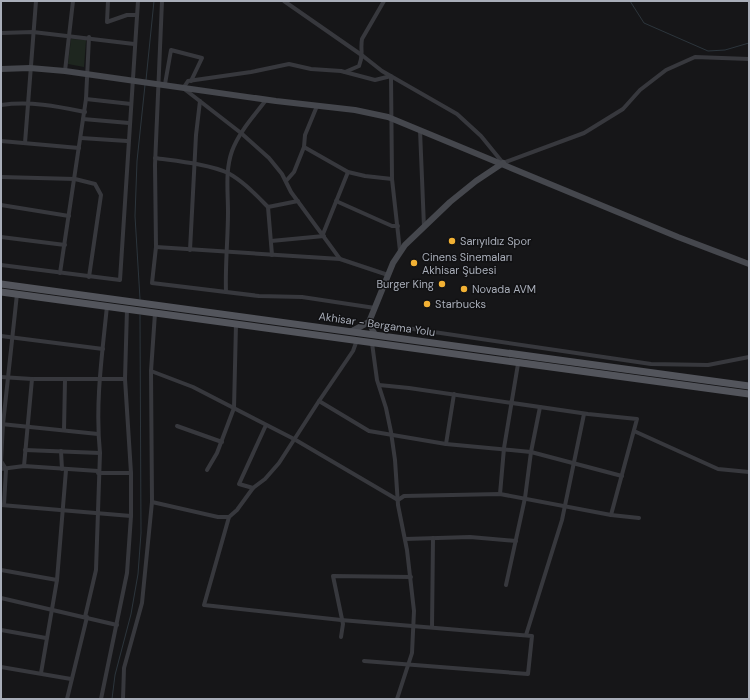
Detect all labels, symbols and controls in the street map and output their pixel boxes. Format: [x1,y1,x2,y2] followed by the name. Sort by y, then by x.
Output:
[460,234,531,248] place label: Sarıyıldız Spor
[447,236,457,246] marker: Sarıyıldız Spor
[422,250,512,277] place label: Cinens Sinemaları Akhisar Şubesi
[409,258,419,268] marker: Cinens Sinemaları Akhisar Şubesi
[376,277,434,291] place label: Burger King
[437,279,447,289] marker: Burger King
[472,282,536,296] place label: Novada AVM
[459,284,469,294] marker: Novada AVM
[435,297,486,311] place label: Starbucks
[422,299,432,309] marker: Starbucks
[318,309,436,339] street label: Akhisar - Bergama Yolu

